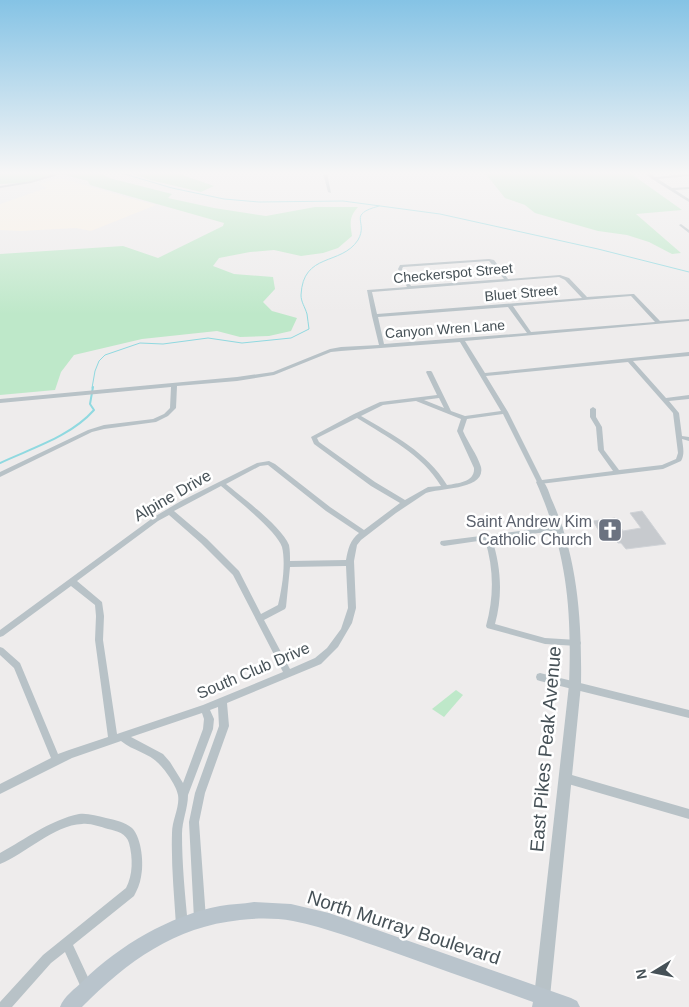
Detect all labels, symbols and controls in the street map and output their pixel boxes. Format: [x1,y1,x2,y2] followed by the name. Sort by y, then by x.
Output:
[393,260,513,286] street label: Checkerspot Street
[484,282,558,304] street label: Bluet Street
[384,317,506,341] street label: Canyon Wren Lane
[131,466,214,524] street label: Alpine Drive
[466,513,592,548] place label: Saint Andrew Kim Catholic Church
[597,517,623,543] church icon: Saint Andrew Kim Catholic Church
[194,639,312,702] street label: South Club Drive
[526,645,565,853] street label: East Pikes Peak Avenue
[305,886,503,969] street label: North Murray Boulevard
[629,947,679,997] north arrow
[632,968,650,981] text: N

